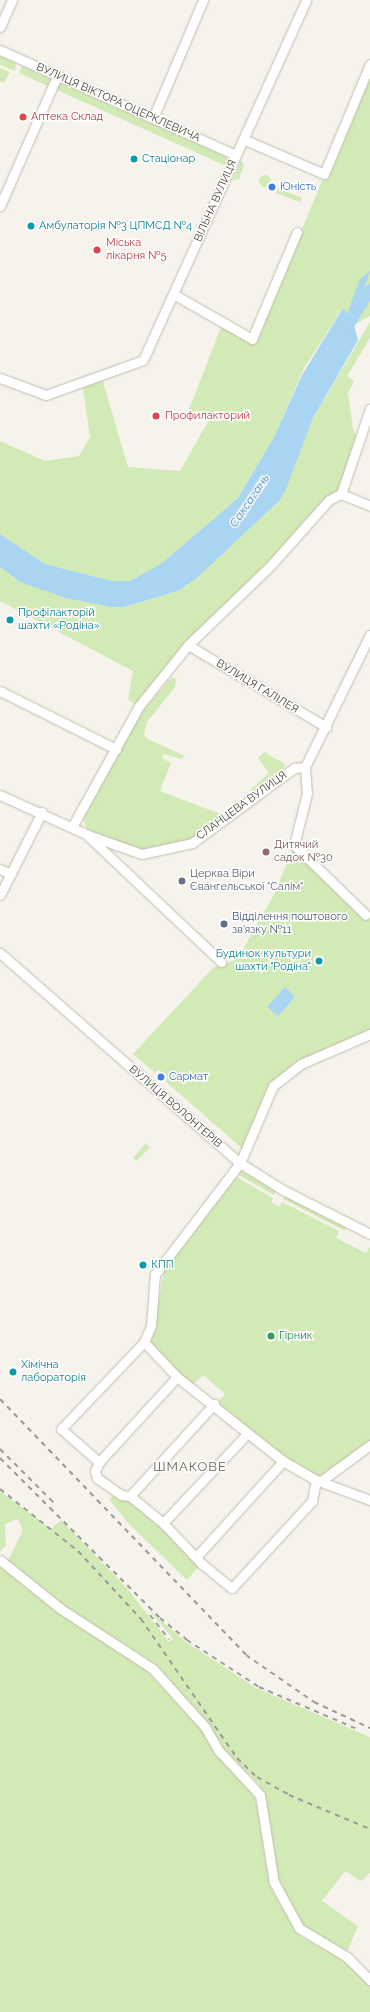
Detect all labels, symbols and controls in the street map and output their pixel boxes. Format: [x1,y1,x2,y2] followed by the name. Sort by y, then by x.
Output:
[34,61,202,145] street label: ВУЛИЦЯ ВІКТОРА ОЦЕРКЛЕВИЧА
[31,110,103,124] place label: Аптека Склад
[18,112,28,122] marker: Аптека Склад
[142,152,195,166] place label: Стаціонар
[129,154,139,164] marker: Стаціонар
[192,158,240,244] street label: ВІЛЬНА ВУЛИЦЯ
[280,180,316,194] place label: Юність
[267,182,277,192] marker: Юність
[39,219,192,233] place label: Амбулаторія №3 ЦПМСД №4
[26,221,36,231] marker: Амбулаторія №3 ЦПМСД №4
[106,237,167,263] place label: Міська лікарня №5
[91,244,103,256] marker: Міська лікарня №5
[165,409,250,423] place label: Профилакторий
[150,410,162,422] marker: Профилакторий
[227,472,273,530] water label: Саксагань
[18,607,100,633] place label: Профілакторій шахти «Родіна»
[5,615,15,625] marker: Профілакторій шахти «Родіна»
[213,657,301,717] street label: ВУЛИЦЯ ГАЛІЛЕЯ
[194,769,290,843] street label: СЛАНЦЕВА ВУЛИЦЯ
[274,839,333,865] place label: Дитячий садок №30
[261,847,271,857] marker: Дитячий садок №30
[190,868,304,894] place label: Церква Віри Євангельської "Салім"
[177,876,187,886] marker: Церква Віри Євангельської "Салім"
[232,911,348,937] place label: Відділення поштового зв'язку №11
[219,919,229,929] marker: Відділення поштового зв'язку №11
[216,948,311,974] place label: Будинок культури шахти "Родіна"
[314,956,324,966] marker: Будинок культури шахти "Родіна"
[126,1063,224,1151] street label: ВУЛИЦЯ ВОЛОНТЕРІВ
[169,1070,208,1084] place label: Сармат
[156,1072,166,1082] marker: Сармат
[151,1258,174,1272] place label: КПП
[138,1260,148,1270] marker: КПП
[279,1329,313,1343] place label: Гірник
[266,1331,276,1341] marker: Гірник
[21,1359,86,1385] place label: Хімічна лабораторія
[8,1367,18,1377] marker: Хімічна лабораторія
[153,1459,227,1475] district label: ШМАКОВЕ

